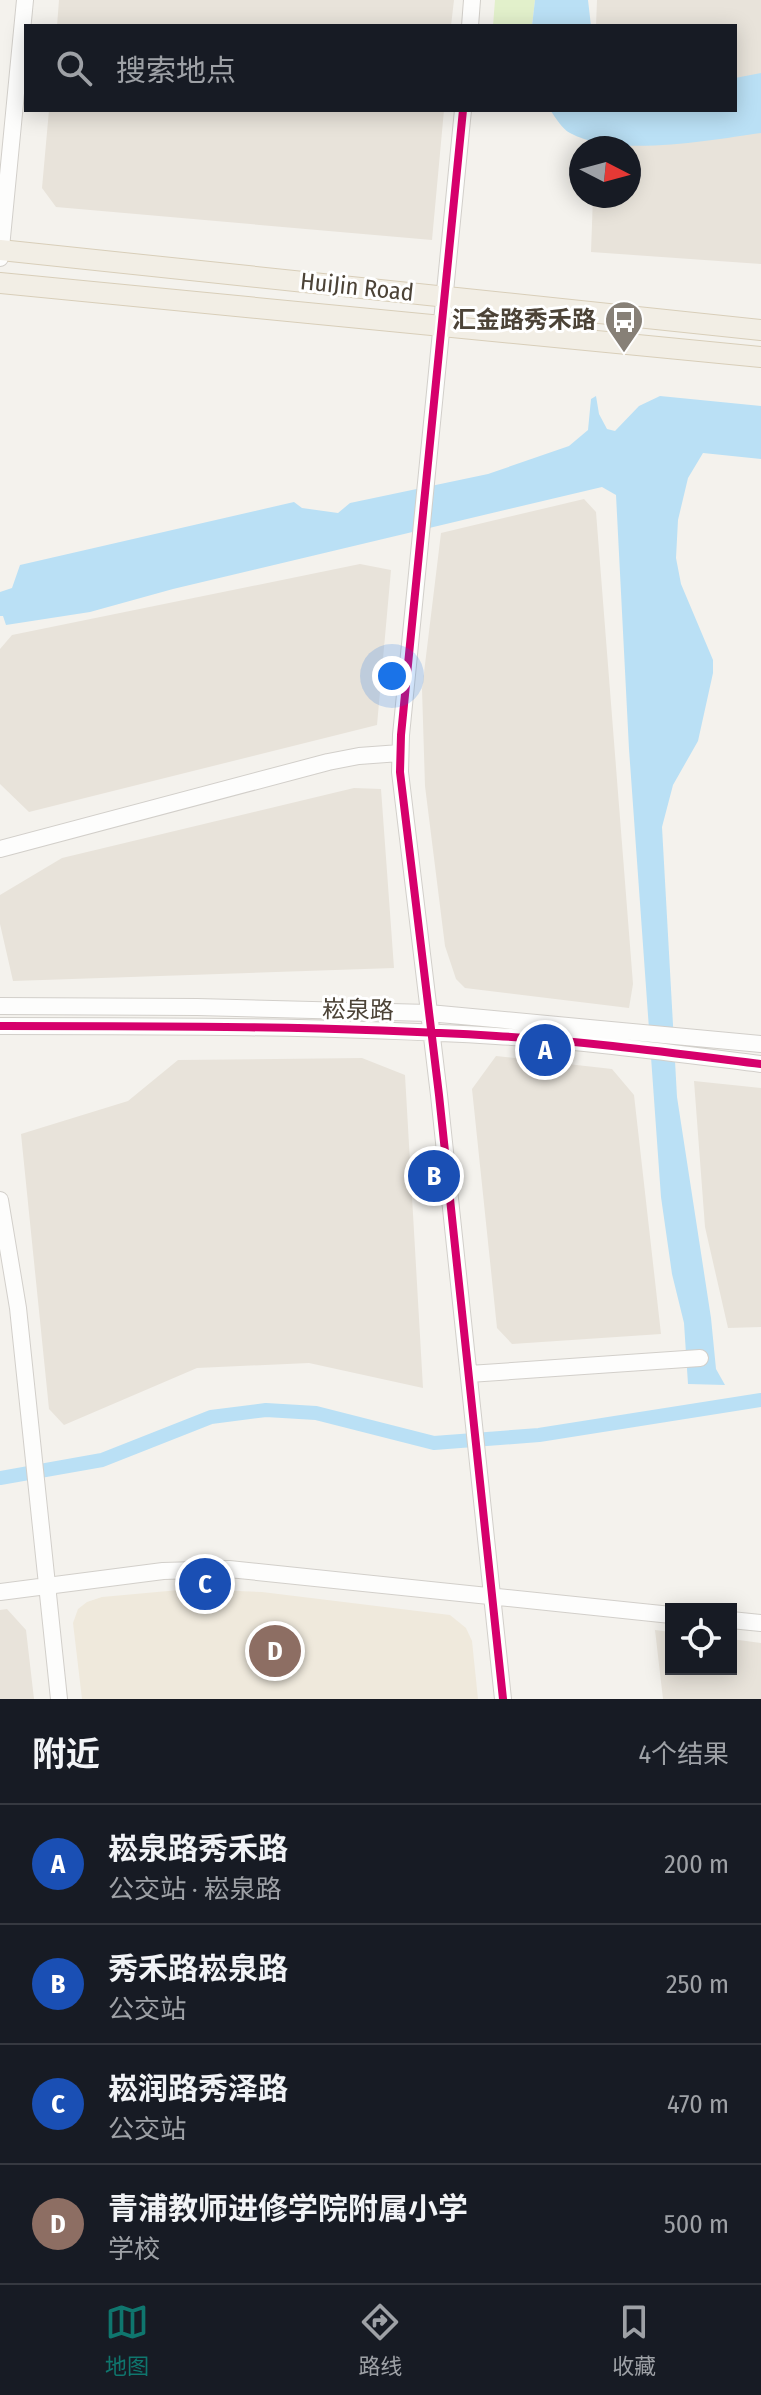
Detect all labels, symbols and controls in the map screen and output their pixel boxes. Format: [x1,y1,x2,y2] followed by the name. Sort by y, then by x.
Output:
[24,24,737,112] search box
[52,46,96,90] icon: search
[116,53,236,89] text: 搜索地点
[569,136,641,208] north arrow
[299,267,415,307] street label: HuiJin Road
[603,299,645,354] bus stop icon: 汇金路秀禾路
[452,306,596,334] place label: 汇金路秀禾路
[372,656,412,696] your location
[322,995,394,1025] street label: 崧泉路
[519,1020,571,1080] pin: A
[408,1146,460,1206] pin: B
[179,1554,231,1614] pin: C
[665,1603,737,1675] map controls
[665,1603,737,1675] button: locate
[249,1621,301,1681] pin: D
[32,1734,100,1775] text: 附近
[638,1739,729,1770] text: 4个结果
[108,1831,288,1867] text: 崧泉路秀禾路
[51,1849,65,1880] text: A
[664,1849,729,1880] text: 200 m
[108,1874,282,1905] text: 公交站 · 崧泉路
[108,1951,288,1987] text: 秀禾路崧泉路
[51,1969,65,2000] text: B
[666,1969,729,2000] text: 250 m
[108,1994,186,2025] text: 公交站
[108,2071,288,2107] text: 崧润路秀泽路
[51,2089,65,2120] text: C
[667,2089,729,2120] text: 470 m
[108,2114,186,2145] text: 公交站
[108,2191,468,2227] text: 青浦教师进修学院附属小学
[50,2209,66,2240] text: D
[664,2209,729,2240] text: 500 m
[108,2234,160,2265] text: 学校
[105,2300,149,2380] tab: 地图
[358,2300,402,2380] tab: 路线
[612,2300,656,2380] tab: 收藏

